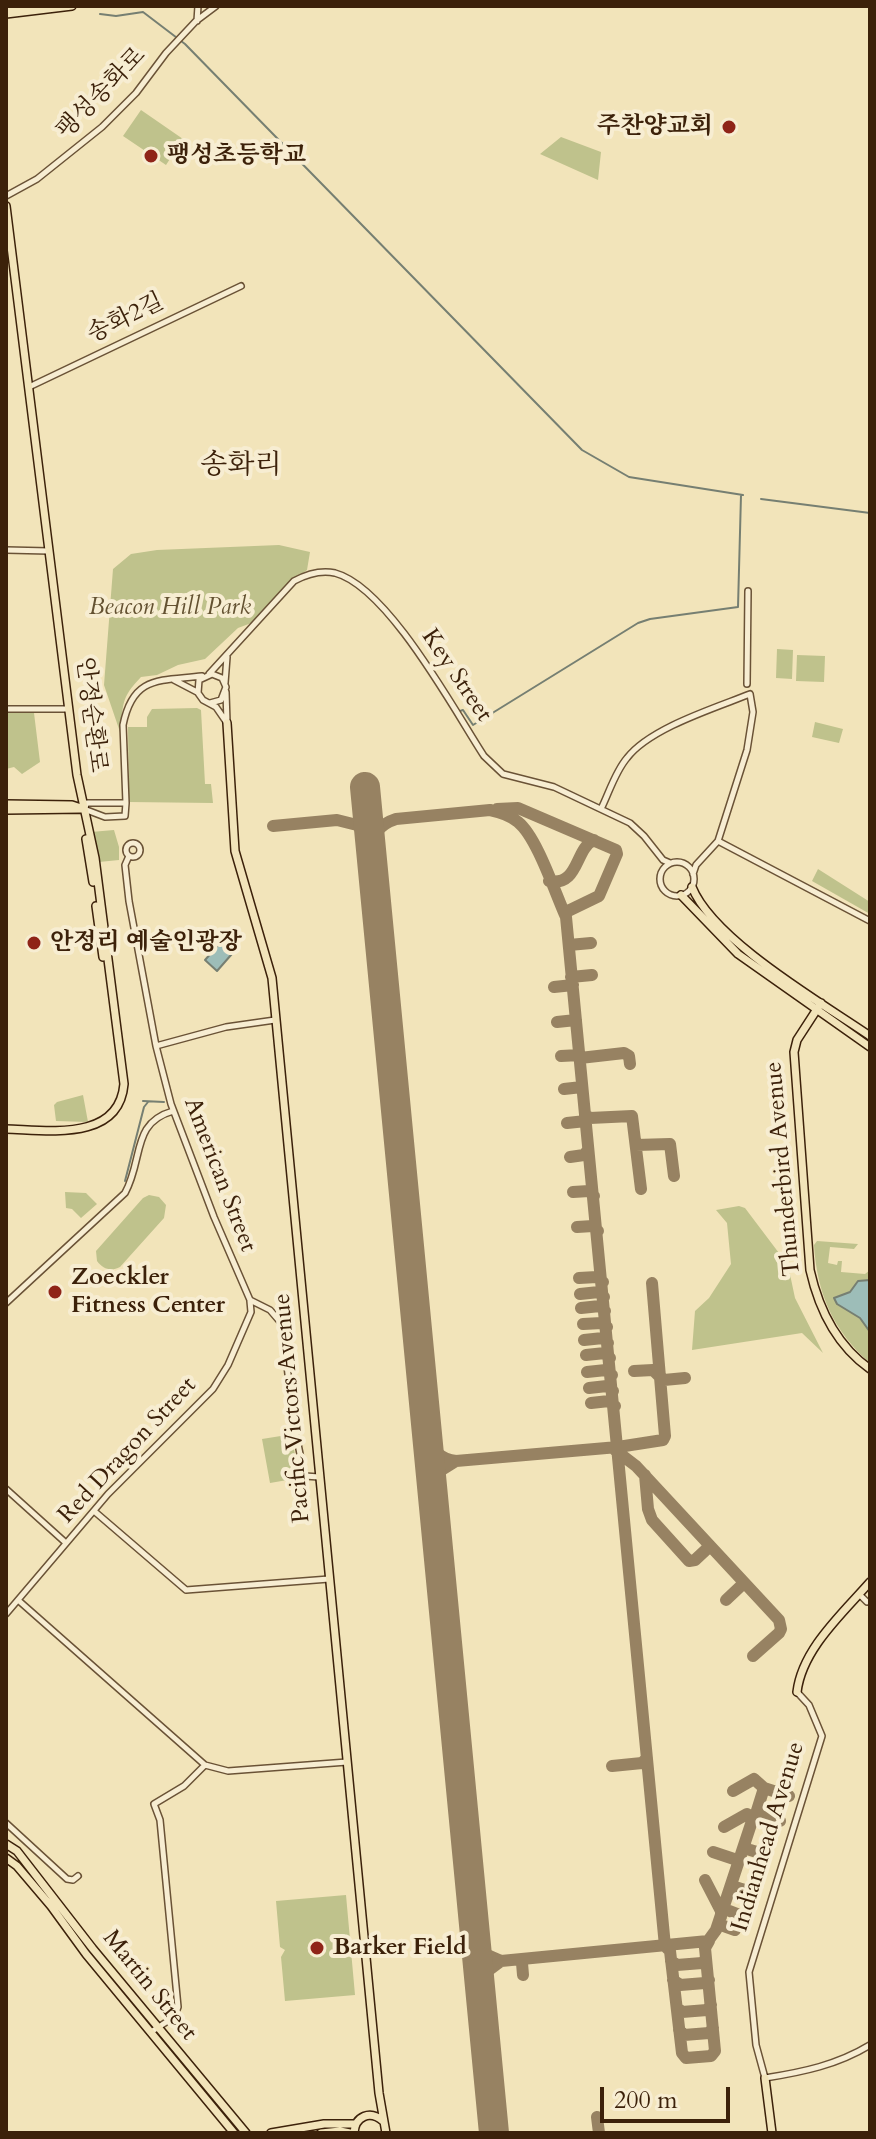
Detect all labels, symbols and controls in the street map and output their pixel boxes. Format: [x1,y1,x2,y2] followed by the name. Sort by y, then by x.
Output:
[51,42,153,146] street label: 팽성송화로
[597,113,713,141] place label: 주찬양교회
[720,118,738,136] marker: 주찬양교회
[167,142,306,170] place label: 팽성초등학교
[142,147,160,165] marker: 팽성초등학교
[83,288,169,350] street label: 송화2길
[200,450,282,484] district label: 송화리
[89,594,251,622] park label: Beacon Hill Park
[415,624,497,728] street label: Key Street
[69,656,111,774] street label: 안정순환로
[50,929,242,957] place label: 안정리 예술인광장
[25,934,43,952] marker: 안정리 예술인광장
[760,1060,808,1278] street label: Thunderbird Avenue
[176,1094,262,1256] street label: American Street
[71,1264,225,1320] place label: Zoeckler Fitness Center
[46,1283,64,1301] marker: Zoeckler Fitness Center
[269,1292,317,1524] street label: Pacific Victors Avenue
[53,1372,203,1530] street label: Red Dragon Street
[726,1739,812,1935] street label: Indianhead Avenue
[96,1925,202,2047] street label: Martin Street
[333,1934,467,1962] place label: Barker Field
[308,1939,326,1957] marker: Barker Field
[604,2071,734,2121] scale bar
[614,2084,678,2117] text: 200 m

